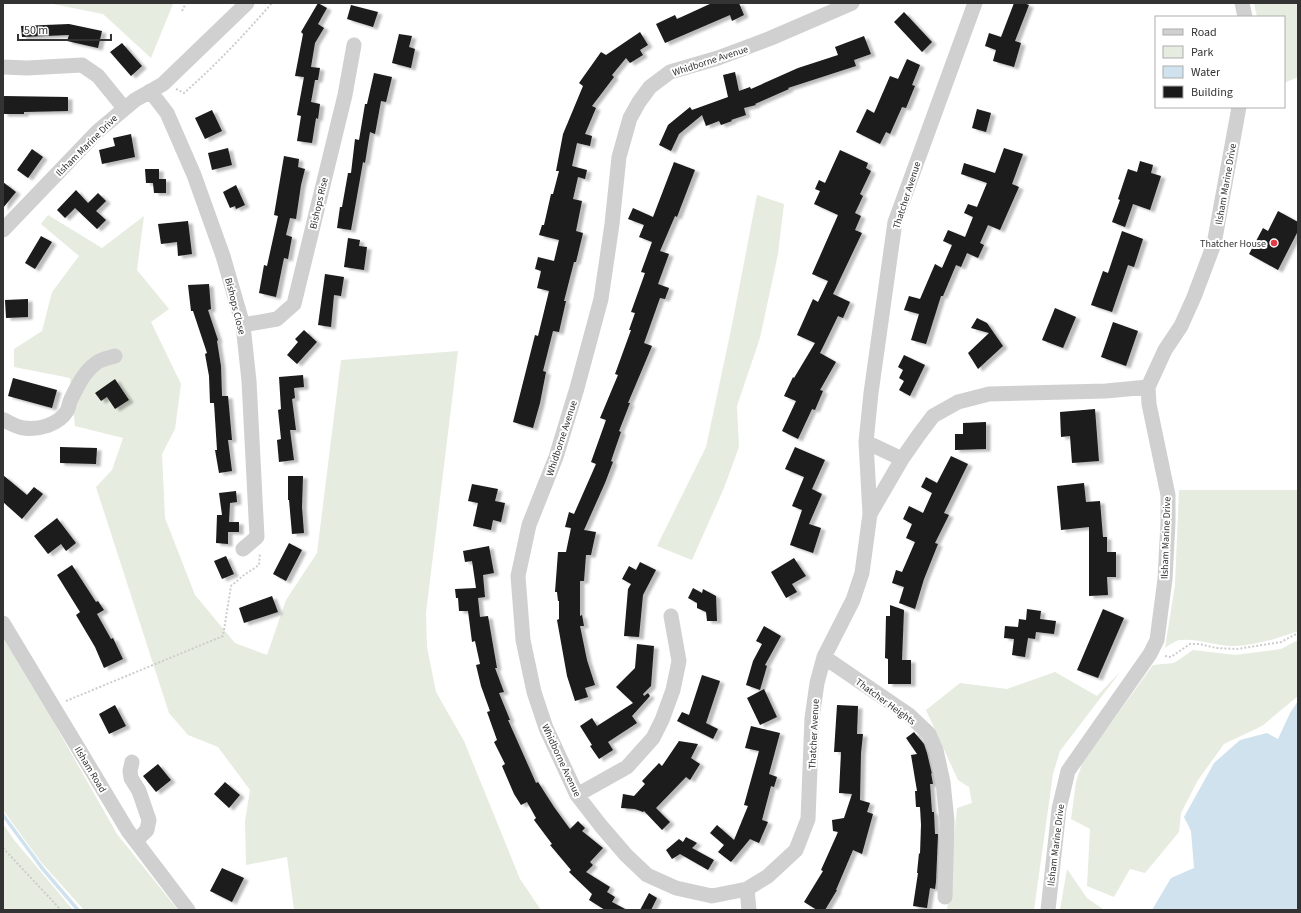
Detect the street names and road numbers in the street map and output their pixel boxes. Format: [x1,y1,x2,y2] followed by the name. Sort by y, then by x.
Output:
[671,42,750,80] street label: Whidborne Avenue
[53,112,121,180] street label: Ilsham Marine Drive
[1212,142,1240,226] street label: Ilsham Marine Drive
[889,160,924,231] street label: Thatcher Avenue
[306,176,332,230] street label: Bishops Rise
[221,276,249,336] street label: Bishops Close
[543,399,581,478] street label: Whidborne Avenue
[1158,497,1174,579] street label: Ilsham Marine Drive
[852,675,918,728] street label: Thatcher Heights
[805,699,823,769] street label: Thatcher Avenue
[538,722,584,799] street label: Whidborne Avenue
[71,744,109,795] street label: Ilsham Road
[1044,803,1068,887] street label: Ilsham Marine Drive

